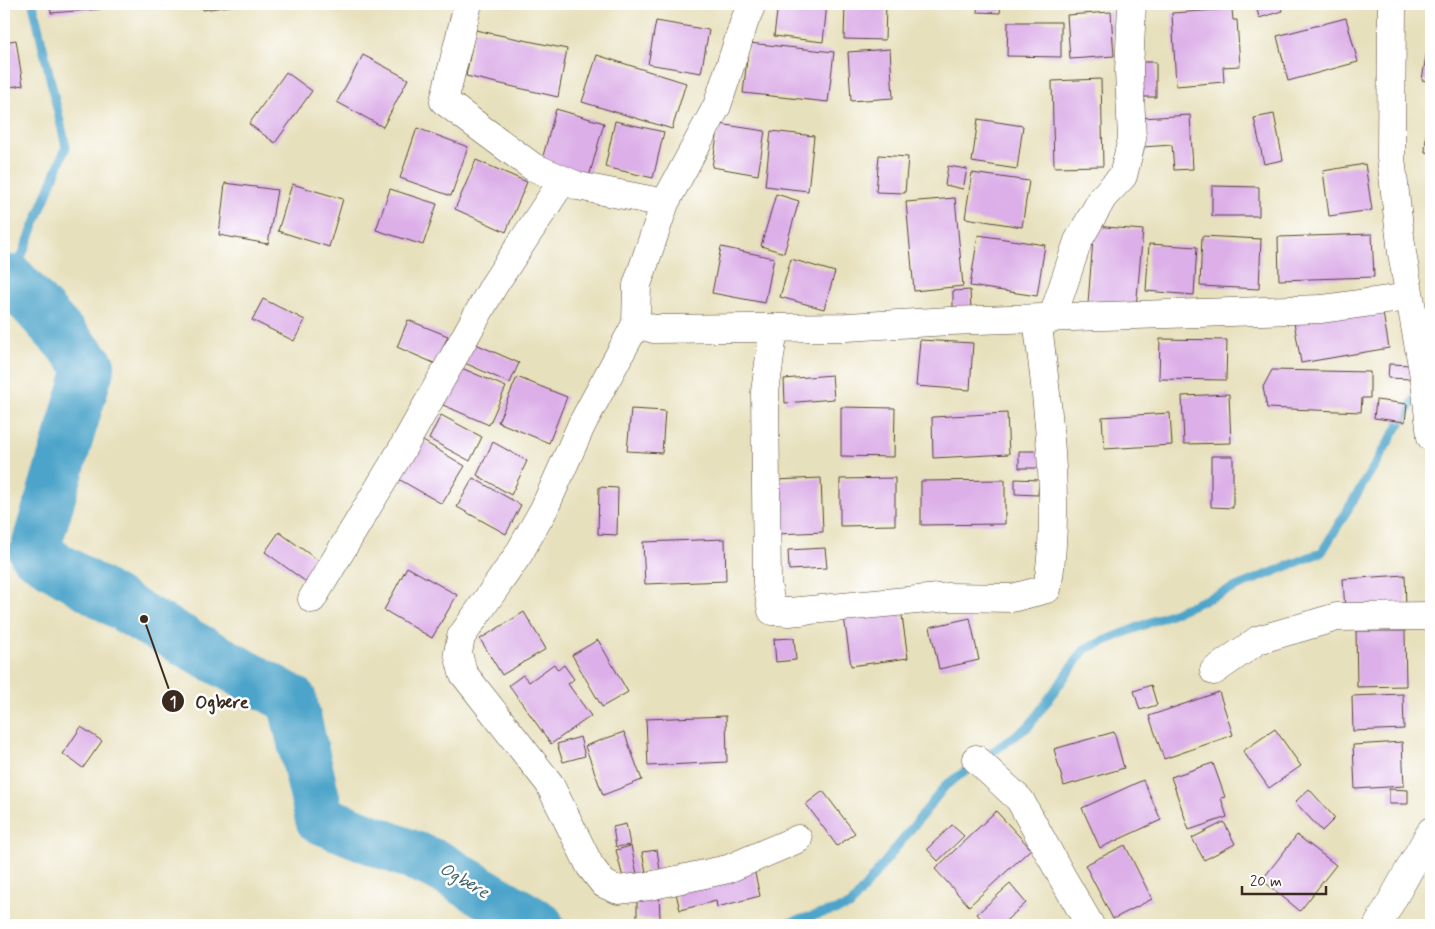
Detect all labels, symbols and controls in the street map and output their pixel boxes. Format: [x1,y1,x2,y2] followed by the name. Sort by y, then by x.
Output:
[160,685,258,718] callout: Ogbere
[195,691,249,715] text: Ogbere
[170,693,176,713] text: 1
[435,857,494,905] water label: Ogbere
[1242,864,1326,896] scale bar
[1250,872,1282,892] text: 20 m

